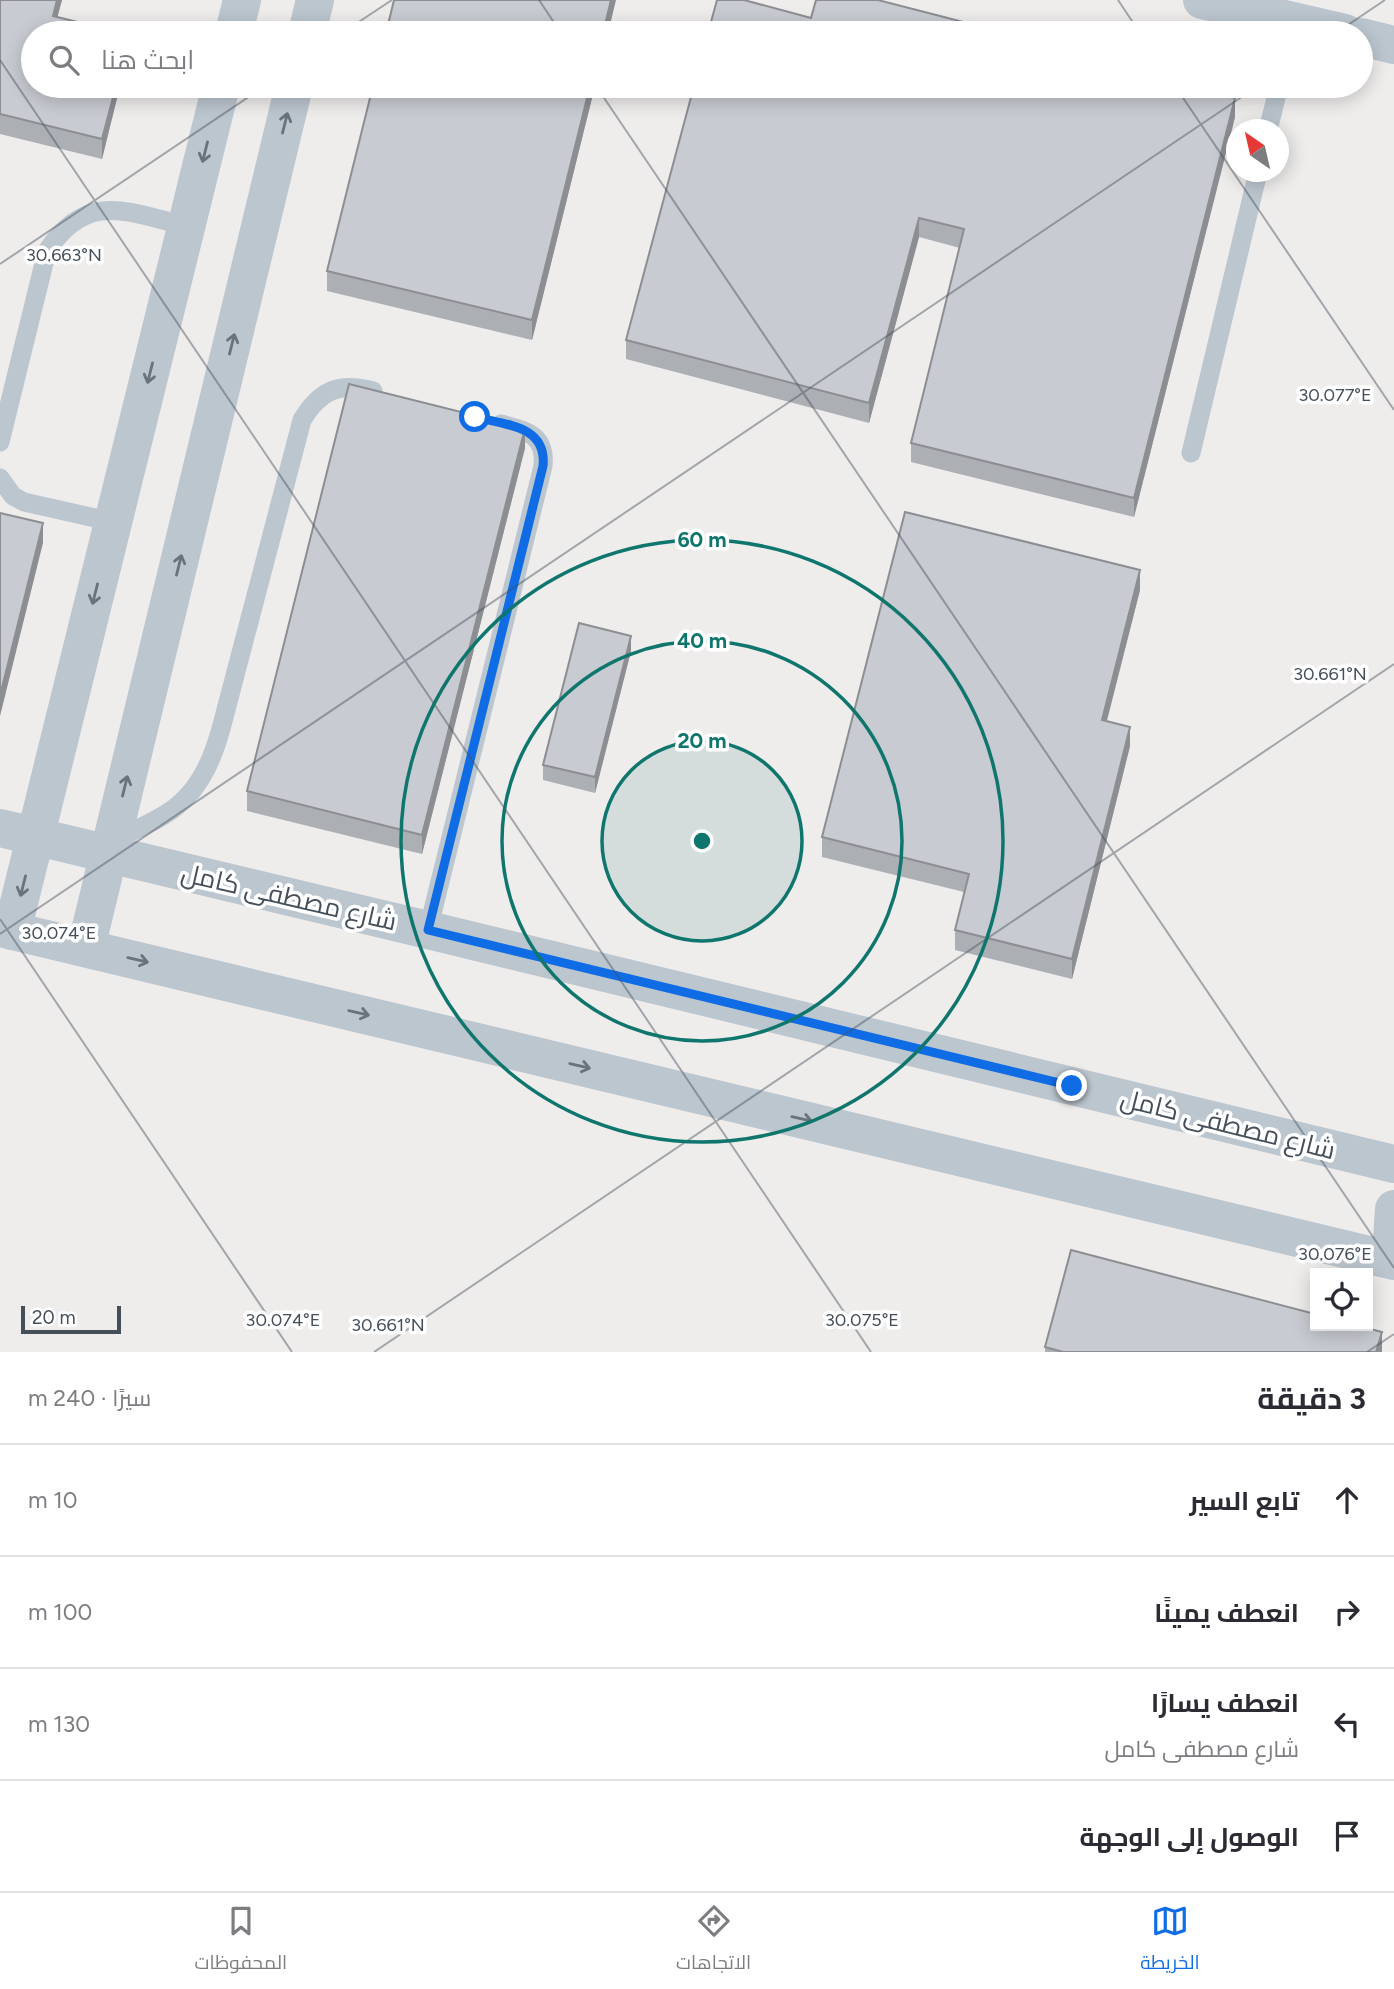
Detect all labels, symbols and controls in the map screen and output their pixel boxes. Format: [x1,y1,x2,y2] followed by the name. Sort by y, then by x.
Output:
[21,21,1373,98] search box
[45,41,83,79] icon: search
[101,44,194,76] text: ابحث هنا
[279,112,292,135] one-way arrow
[1226,119,1289,182] north arrow
[197,140,211,163] one-way arrow
[26,244,102,266] text: 30.663°N
[226,333,239,356] one-way arrow
[143,361,156,384] one-way arrow
[1298,384,1372,406] text: 30.077°E
[459,401,490,432] route start
[677,527,727,552] text: 60 m
[172,554,186,577] one-way arrow
[88,582,101,605] one-way arrow
[677,628,727,653] text: 40 m
[1293,663,1367,685] text: 30.661°N
[677,728,727,753] text: 20 m
[119,776,132,798] one-way arrow
[690,829,714,853] centre of rings
[178,857,400,938] street label: شارع مصطفى كامل
[16,874,29,897] one-way arrow
[22,922,96,944] text: 30.074°E
[126,954,149,968] one-way arrow
[347,1007,370,1021] one-way arrow
[569,1060,591,1073] one-way arrow
[1056,1070,1087,1101] route end
[1117,1082,1339,1167] street label: شارع مصطفى كامل
[790,1113,813,1126] one-way arrow
[1298,1243,1372,1265] text: 30.076°E
[1310,1268,1373,1331] map controls
[1310,1268,1373,1331] button: locate
[21,1303,121,1335] scale bar
[32,1306,76,1329] text: 20 m
[246,1309,320,1331] text: 30.074°E
[825,1309,899,1331] text: 30.075°E
[351,1314,425,1336] text: 30.661°N
[1257,1380,1366,1417] text: 3 دقيقة
[28,1384,151,1412] text: سيرًا · 240 m
[1328,1481,1366,1519] icon: ahead
[1189,1485,1299,1517] text: تابع السير
[28,1486,78,1514] text: 10 m
[1328,1593,1366,1631] icon: right
[1154,1597,1299,1629] text: انعطف يمينًا
[28,1598,92,1626] text: 100 m
[1151,1687,1299,1719] text: انعطف يسارًا
[1328,1705,1366,1743] icon: left
[28,1710,90,1738] text: 130 m
[1104,1735,1299,1763] text: شارع مصطفى كامل
[1328,1817,1366,1855] icon: arrive
[1079,1821,1299,1853] text: الوصول إلى الوجهة
[195,1902,287,1980] tab: المحفوظات
[676,1902,751,1980] tab: الاتجاهات
[1140,1902,1200,1980] tab: الخريطة

